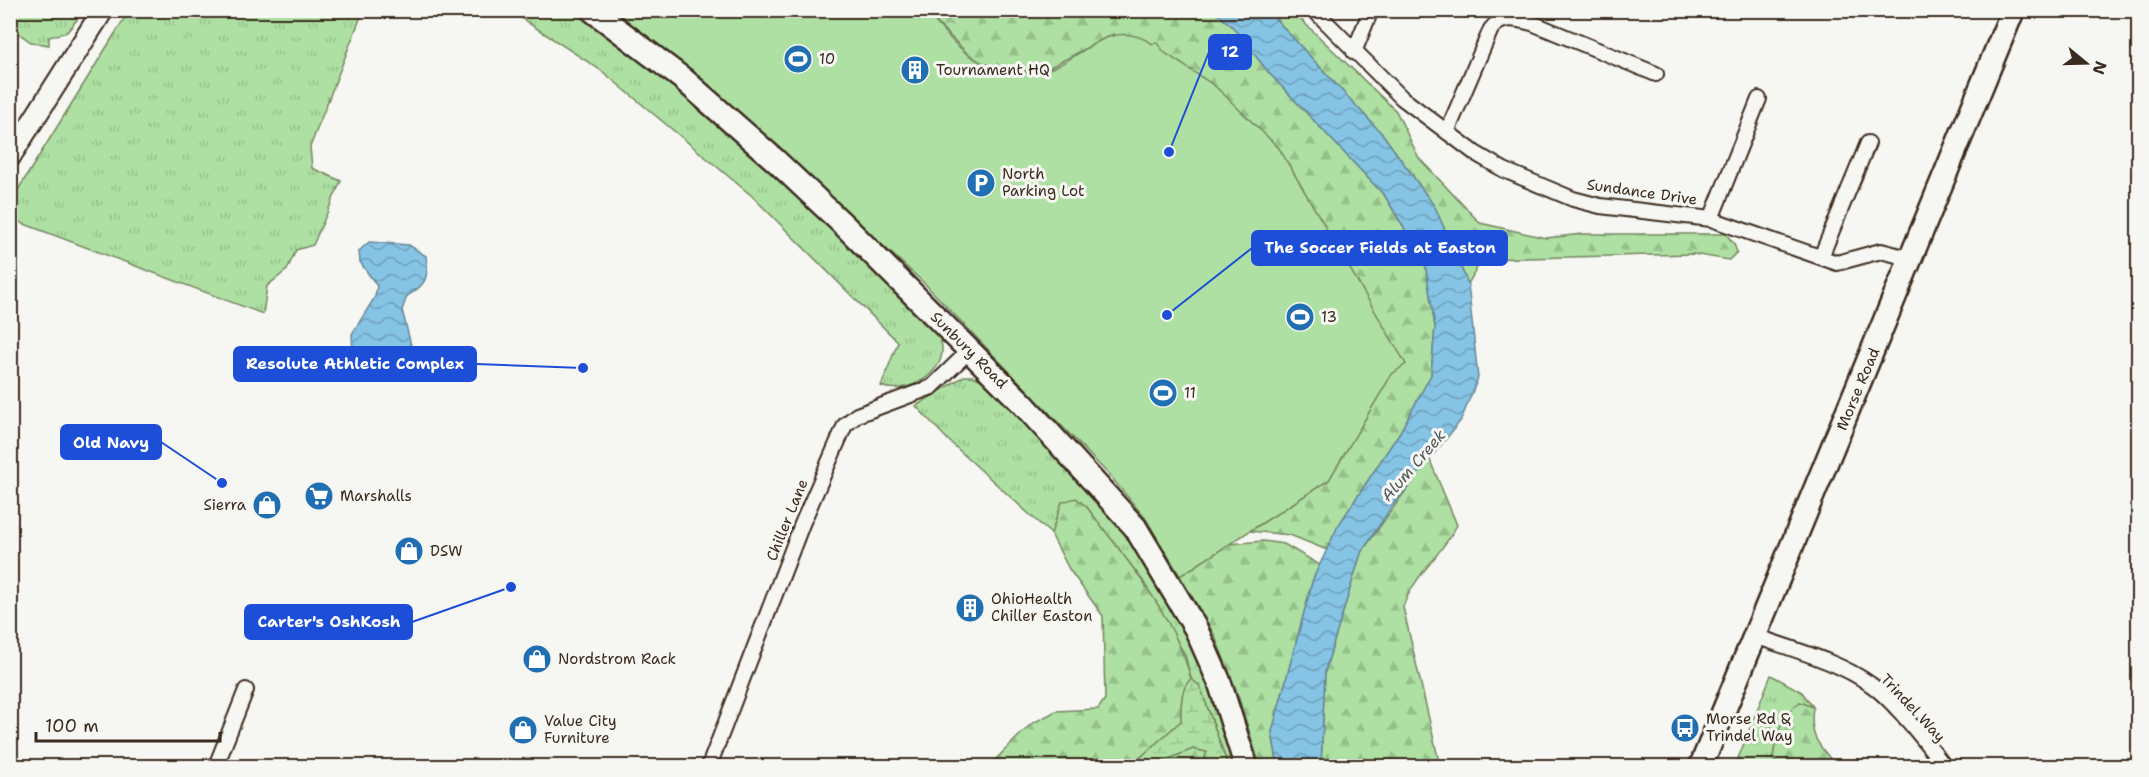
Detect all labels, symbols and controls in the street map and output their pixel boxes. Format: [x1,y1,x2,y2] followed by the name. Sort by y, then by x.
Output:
[2056,33,2116,93] north arrow
[1209,35,1251,69] callout: 12
[1221,41,1239,62] text: 12
[782,43,814,75] sports icon: 10
[819,49,835,69] place label: 10
[899,54,931,86] building icon: Tournament HQ
[2088,58,2112,77] text: N
[936,60,1050,80] place label: Tournament HQ
[1002,164,1085,201] place label: North Parking Lot
[965,167,997,199] parking icon: North Parking Lot
[1585,174,1699,210] street label: Sundance Drive
[1252,231,1507,265] callout: The Soccer Fields at Easton
[1264,237,1496,258] text: The Soccer Fields at Easton
[1284,301,1316,333] sports icon: 13
[926,307,1012,393] street label: Sunbury Road
[1321,307,1337,327] place label: 13
[1832,344,1885,433] street label: Morse Road
[234,347,476,381] callout: Resolute Athletic Complex
[246,353,464,374] text: Resolute Athletic Complex
[1147,377,1179,409] sports icon: 11
[1184,383,1196,403] place label: 11
[61,425,161,459] callout: Old Navy
[1376,425,1450,506] water label: Alum Creek
[73,432,149,453] text: Old Navy
[762,476,812,564] street label: Chiller Lane
[303,480,335,512] supermarket icon: Marshalls
[340,486,412,506] place label: Marshalls
[251,489,283,521] shop icon: Sierra
[203,495,247,515] place label: Sierra
[393,535,425,567] shop icon: DSW
[430,541,463,561] place label: DSW
[991,589,1092,626] place label: OhioHealth Chiller Easton
[954,592,986,624] building icon: OhioHealth Chiller Easton
[245,605,412,639] callout: Carter's OshKosh
[258,611,401,632] text: Carter's OshKosh
[521,643,553,675] shop icon: Nordstrom Rack
[558,649,676,669] place label: Nordstrom Rack
[1876,670,1950,746] street label: Trindel Way
[36,705,220,743] scale bar
[1706,709,1793,746] place label: Morse Rd & Trindel Way
[544,711,617,748] place label: Value City Furniture
[1669,712,1701,744] bus stop icon: Morse Rd & Trindel Way
[45,714,99,738] text: 100 m
[507,714,539,746] shop icon: Value City Furniture

